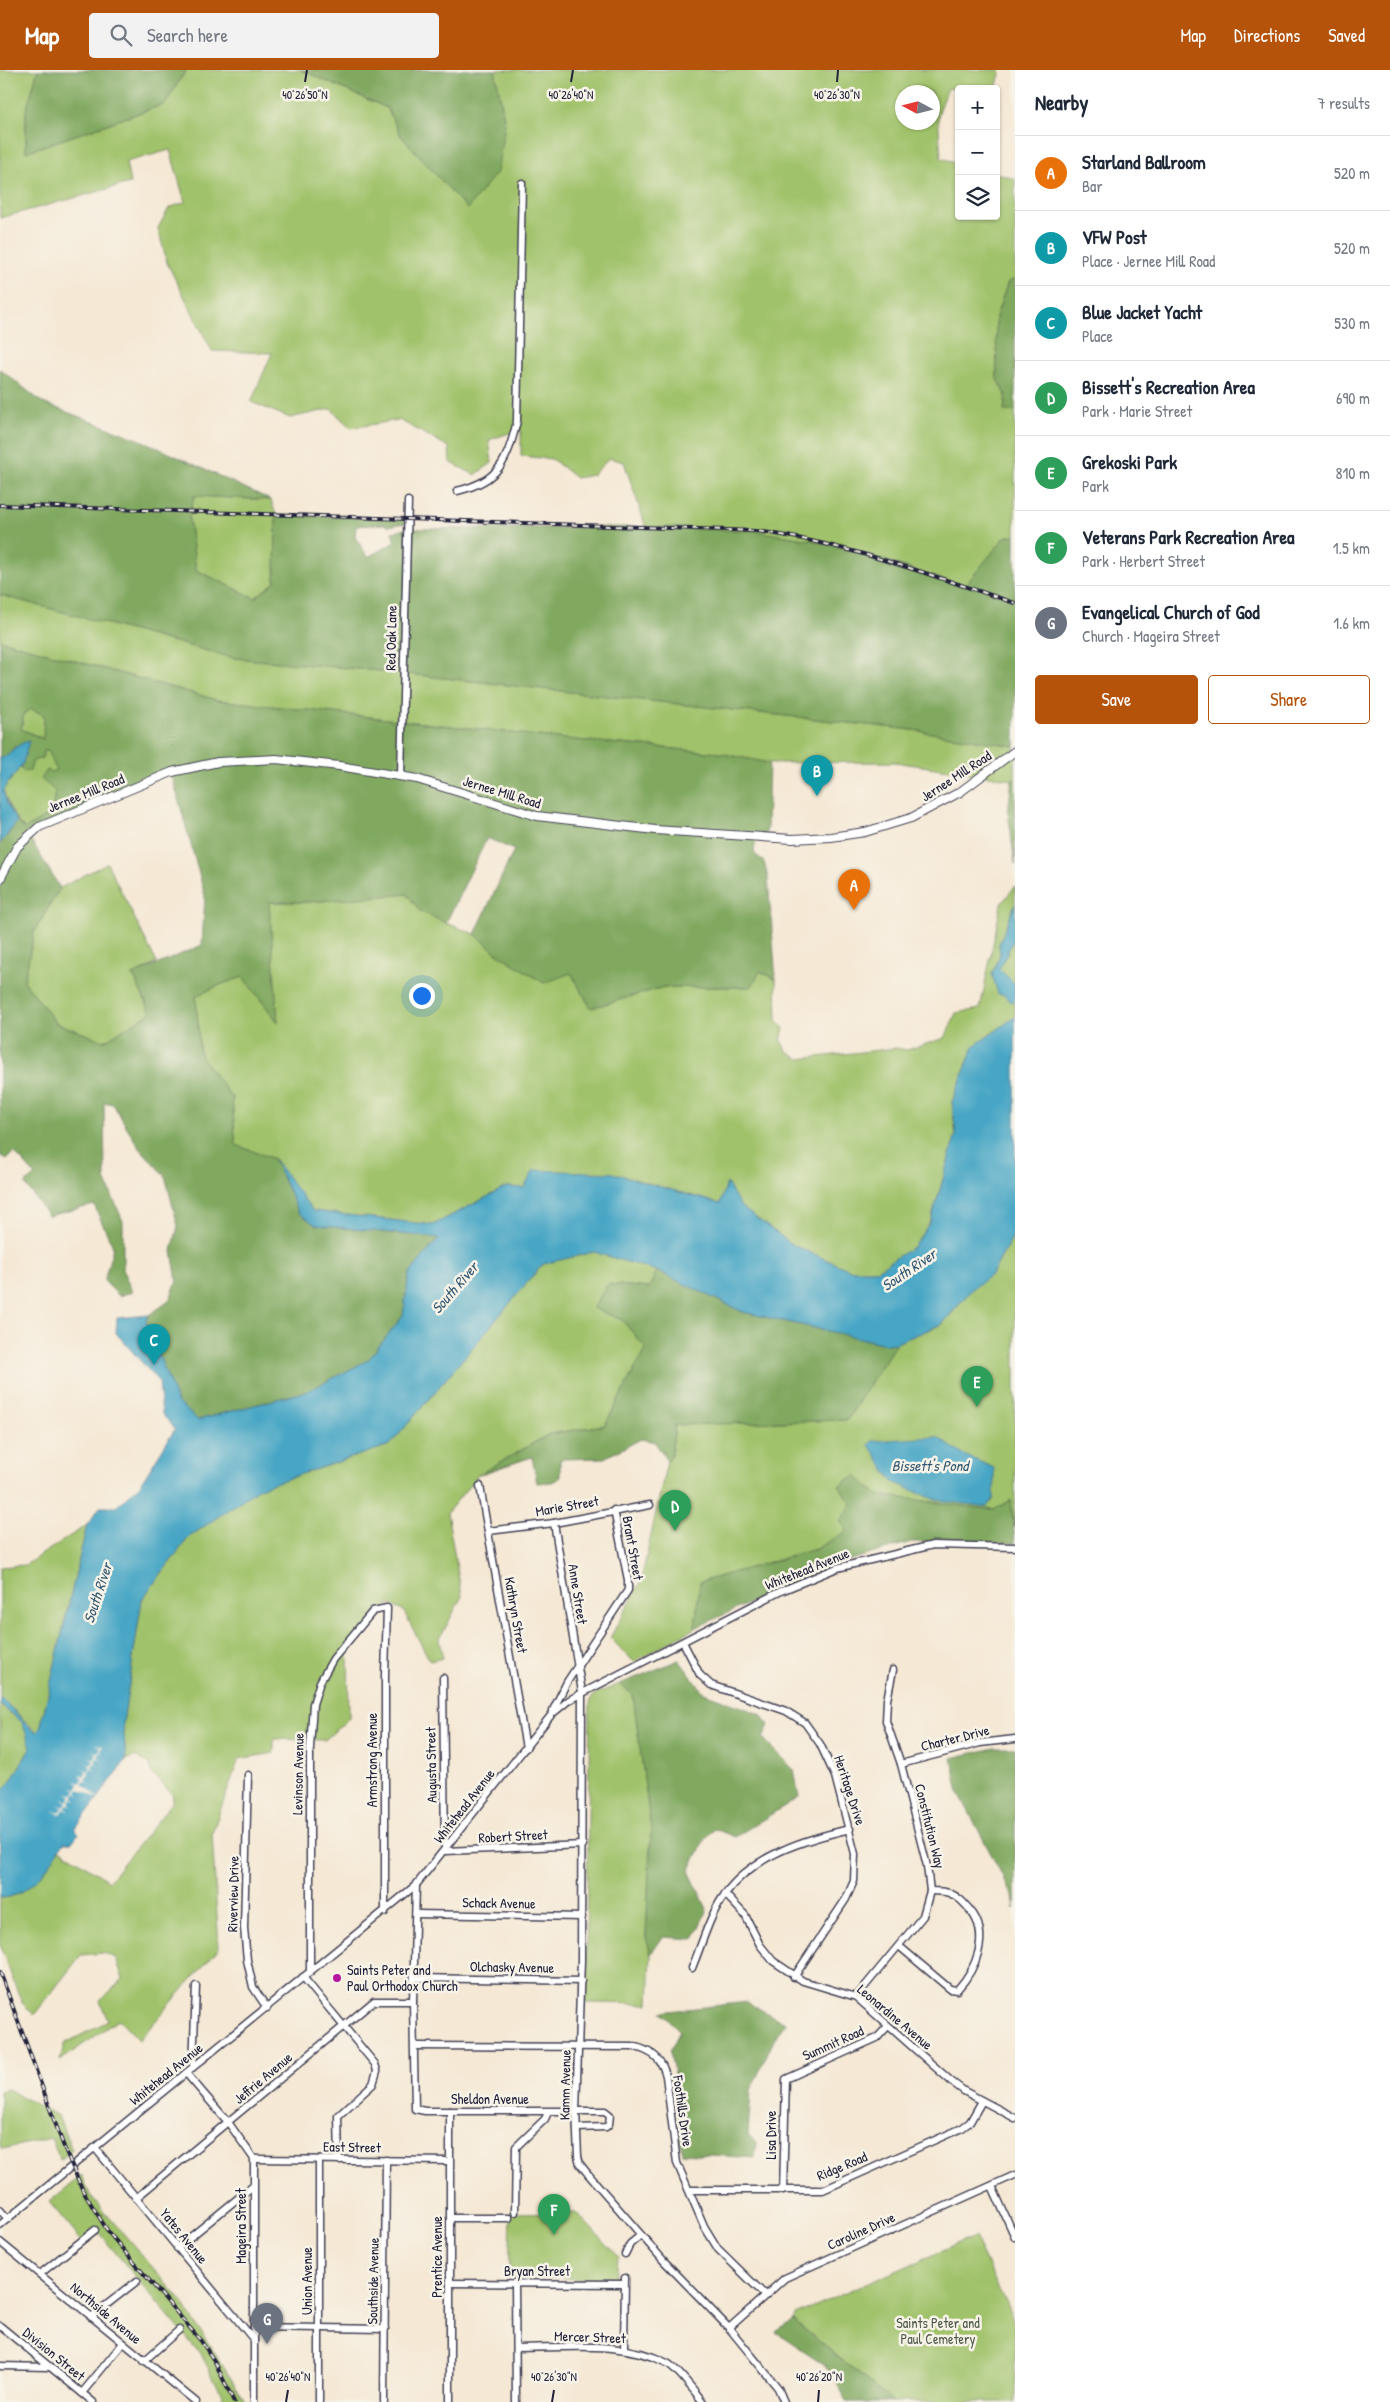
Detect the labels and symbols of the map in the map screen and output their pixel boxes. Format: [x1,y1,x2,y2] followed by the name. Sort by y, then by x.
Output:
[895,85,940,130] north arrow
[282,86,328,103] text: 40°26'50"N
[549,86,593,103] text: 40°26'40"N
[814,86,860,103] text: 40°26'30"N
[380,605,401,671] street label: Red Oak Lane
[917,745,995,805] street label: Jernee Mill Road
[801,755,833,796] pin: B
[45,768,127,816] street label: Jernee Mill Road
[461,771,544,813] street label: Jernee Mill Road
[838,869,870,910] pin: A
[409,983,435,1009] your location
[877,1242,942,1296] water label: South River
[426,1256,484,1318] water label: South River
[138,1324,170,1365] pin: C
[961,1366,993,1407] pin: E
[892,1455,970,1476] water label: Bissett's Pond
[659,1490,691,1531] pin: D
[534,1491,600,1520] street label: Marie Street
[618,1514,649,1582] street label: Brant Street
[762,1543,852,1594] street label: Whitehead Avenue
[78,1558,118,1625] water label: South River
[564,1562,593,1626] street label: Anne Street
[499,1575,533,1655] street label: Kathryn Street
[362,1712,382,1807] street label: Armstrong Avenue
[919,1720,991,1755] street label: Charter Drive
[420,1727,442,1803] street label: Augusta Street
[287,1732,308,1815] street label: Levinson Avenue
[829,1753,871,1828] street label: Heritage Drive
[429,1764,499,1847] street label: Whitehead Avenue
[910,1782,950,1870] street label: Constitution Way
[478,1824,548,1847] street label: Robert Street
[222,1855,243,1932] street label: Riverview Drive
[462,1892,536,1913] street label: Schack Avenue
[470,1956,555,1978] street label: Olchasky Avenue
[347,1960,458,1995] place label: Saints Peter and Paul Orthodox Church
[331,1972,343,1984] marker: Saints Peter and Paul Orthodox Church
[854,1979,937,2054] street label: Leonardine Avenue
[799,2020,867,2064] street label: Summit Road
[125,2038,207,2109] street label: Whitehead Avenue
[229,2047,296,2108] street label: Jeffrie Avenue
[554,2049,575,2120] street label: Kamm Avenue
[669,2073,698,2148] street label: Foothills Drive
[451,2089,529,2108] street label: Sheldon Avenue
[761,2110,780,2159] street label: Lisa Drive
[323,2136,381,2157] street label: East Street
[814,2146,871,2186] street label: Ridge Road
[231,2188,251,2264] street label: Mageira Street
[538,2194,570,2235] pin: F
[156,2204,213,2268] street label: Yates Avenue
[824,2207,898,2254] street label: Caroline Drive
[427,2216,446,2298] street label: Prentice Avenue
[362,2237,383,2324] street label: Southside Avenue
[297,2247,316,2315] street label: Union Avenue
[504,2261,570,2281] street label: Bryan Street
[67,2277,146,2348] street label: Northside Avenue
[251,2303,283,2344] pin: G
[896,2313,980,2349] park label: Saints Peter and Paul Cemetery
[19,2323,90,2385] street label: Division Street
[554,2326,626,2347] street label: Mercer Street
[266,2368,310,2385] text: 40°26'40"N
[531,2368,577,2385] text: 40°26'30"N
[796,2368,842,2385] text: 40°26'20"N

